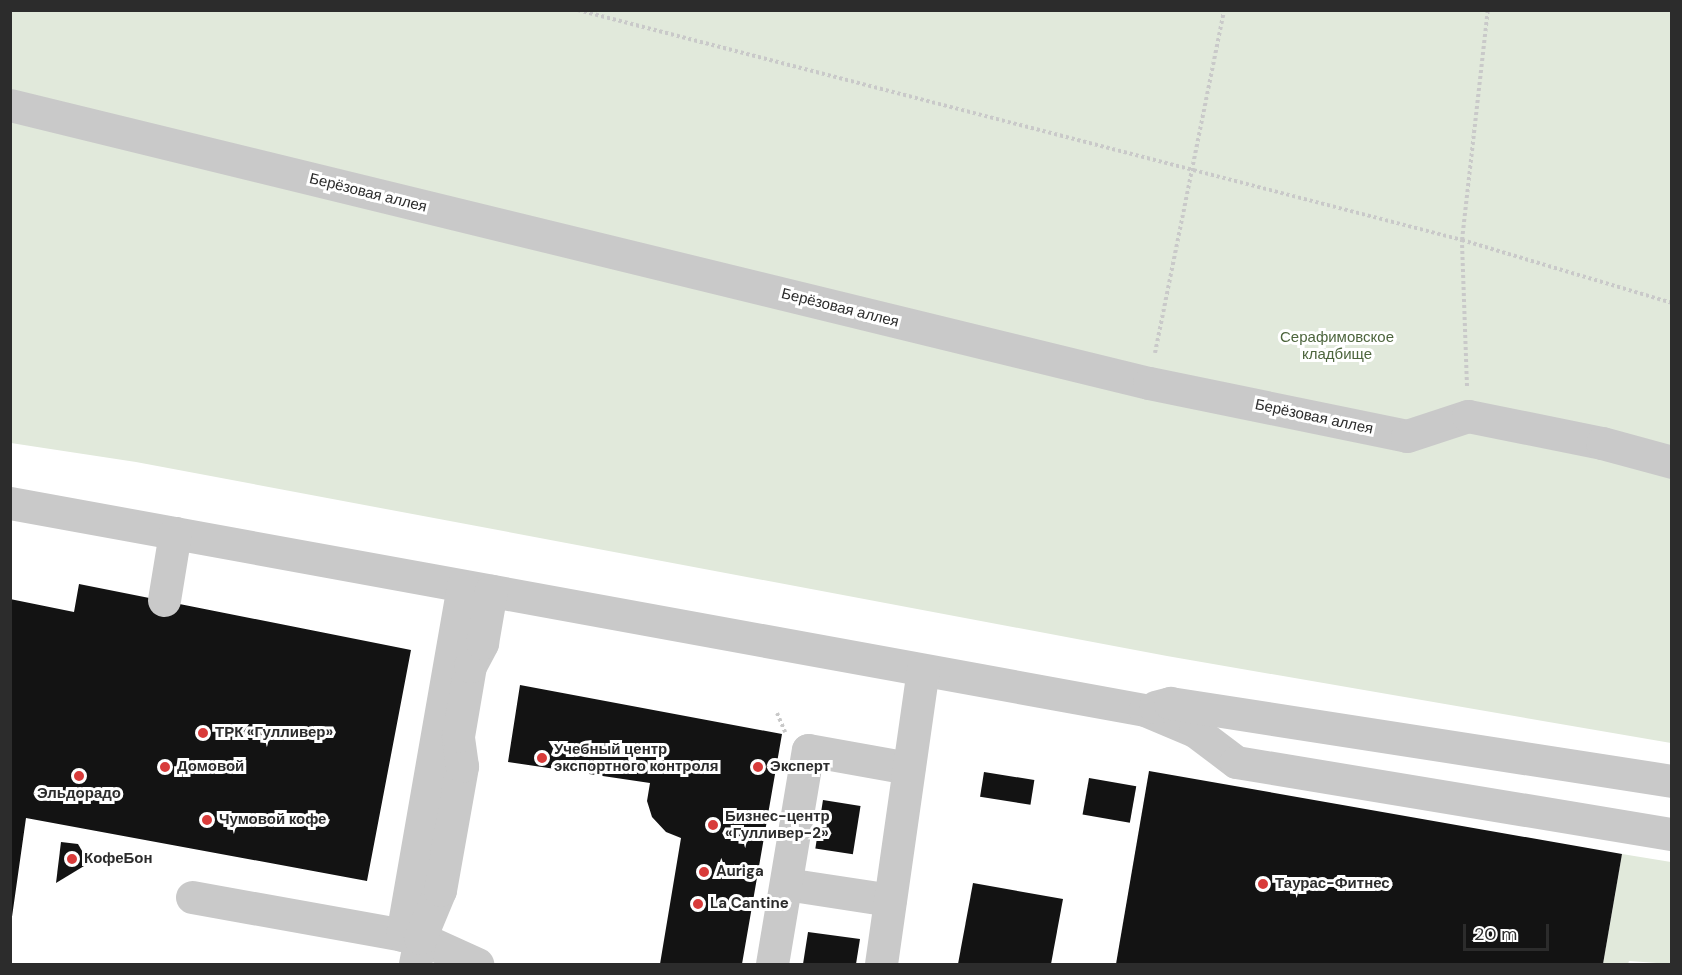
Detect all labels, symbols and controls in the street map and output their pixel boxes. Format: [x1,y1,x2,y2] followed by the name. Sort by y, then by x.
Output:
[307,170,429,216] street label: Берёзовая аллея
[779,285,901,331] street label: Берёзовая аллея
[1280,328,1394,363] park label: Серафимовское кладбище
[1253,396,1375,438] street label: Берёзовая аллея
[215,724,333,742] place label: ТРК «Гулливер»
[196,726,210,740] marker: ТРК «Гулливер»
[554,740,719,775] place label: Учебный центр экспортного контроля
[535,751,549,765] marker: Учебный центр экспортного контроля
[177,758,244,776] place label: Домовой
[770,758,830,776] place label: Эксперт
[158,760,172,774] marker: Домовой
[751,760,765,774] marker: Эксперт
[72,769,86,783] marker: Эльдорадо
[37,785,121,803] place label: Эльдорадо
[725,807,830,842] place label: Бизнес-центр «Гулливер-2»
[219,811,326,829] place label: Чумовой кофе
[200,813,214,827] marker: Чумовой кофе
[706,818,720,832] marker: Бизнес-центр «Гулливер-2»
[84,850,153,868] place label: КофеБон
[65,852,79,866] marker: КофеБон
[716,863,764,881] place label: Auriga
[697,865,711,879] marker: Auriga
[1275,875,1390,893] place label: Таурас-Фитнес
[1256,877,1270,891] marker: Таурас-Фитнес
[710,895,789,913] place label: La Cantine
[691,897,705,911] marker: La Cantine
[1466,912,1552,950] scale bar
[1474,922,1517,946] text: 20 m

